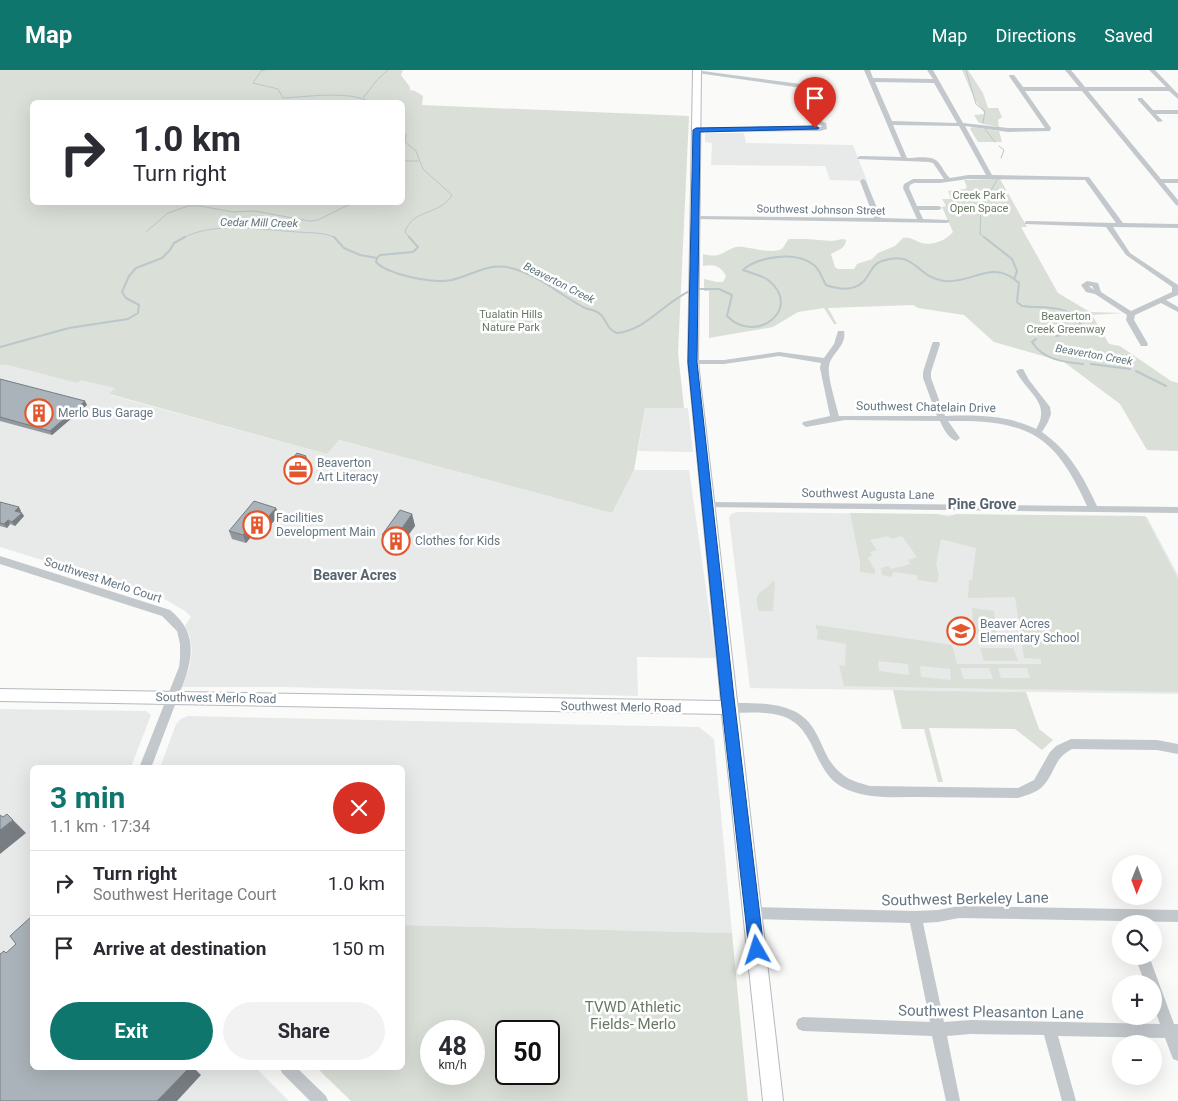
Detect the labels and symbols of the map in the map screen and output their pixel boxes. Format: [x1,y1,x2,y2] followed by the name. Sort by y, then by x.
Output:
[794,77,836,128] pin
[950,189,1008,215] park label: Creek Park Open Space
[756,202,886,218] street label: Southwest Johnson Street
[220,216,299,230] water label: Cedar Mill Creek
[521,260,597,307] water label: Beaverton Creek
[479,308,543,334] park label: Tualatin Hills Nature Park
[1027,310,1106,336] park label: Beaverton Creek Greenway
[1055,342,1134,368] water label: Beaverton Creek
[24,398,54,428] building icon: Merlo Bus Garage
[856,399,996,415] street label: Southwest Chatelain Drive
[58,406,153,420] place label: Merlo Bus Garage
[283,455,313,485] office icon: Beaverton Art Literacy
[317,456,378,484] place label: Beaverton Art Literacy
[801,486,935,502] street label: Southwest Augusta Lane
[948,496,1017,512] district label: Pine Grove
[242,510,272,540] building icon: Facilities Development Main
[276,511,376,539] place label: Facilities Development Main
[381,526,411,556] building icon: Clothes for Kids
[415,534,500,548] place label: Clothes for Kids
[42,554,164,606] street label: Southwest Merlo Court
[313,567,397,583] district label: Beaver Acres
[946,616,976,646] school or university icon: Beaver Acres Elementary School
[980,617,1080,645] place label: Beaver Acres Elementary School
[155,690,277,706] street label: Southwest Merlo Road
[560,699,682,715] street label: Southwest Merlo Road
[1112,855,1162,905] north arrow
[881,889,1049,909] street label: Southwest Berkeley Lane
[730,923,782,975] position arrow
[585,998,681,1033] park label: TVWD Athletic Fields- Merlo
[898,1001,1084,1023] street label: Southwest Pleasanton Lane
[495,1020,560,1085] speed limit sign: 50

